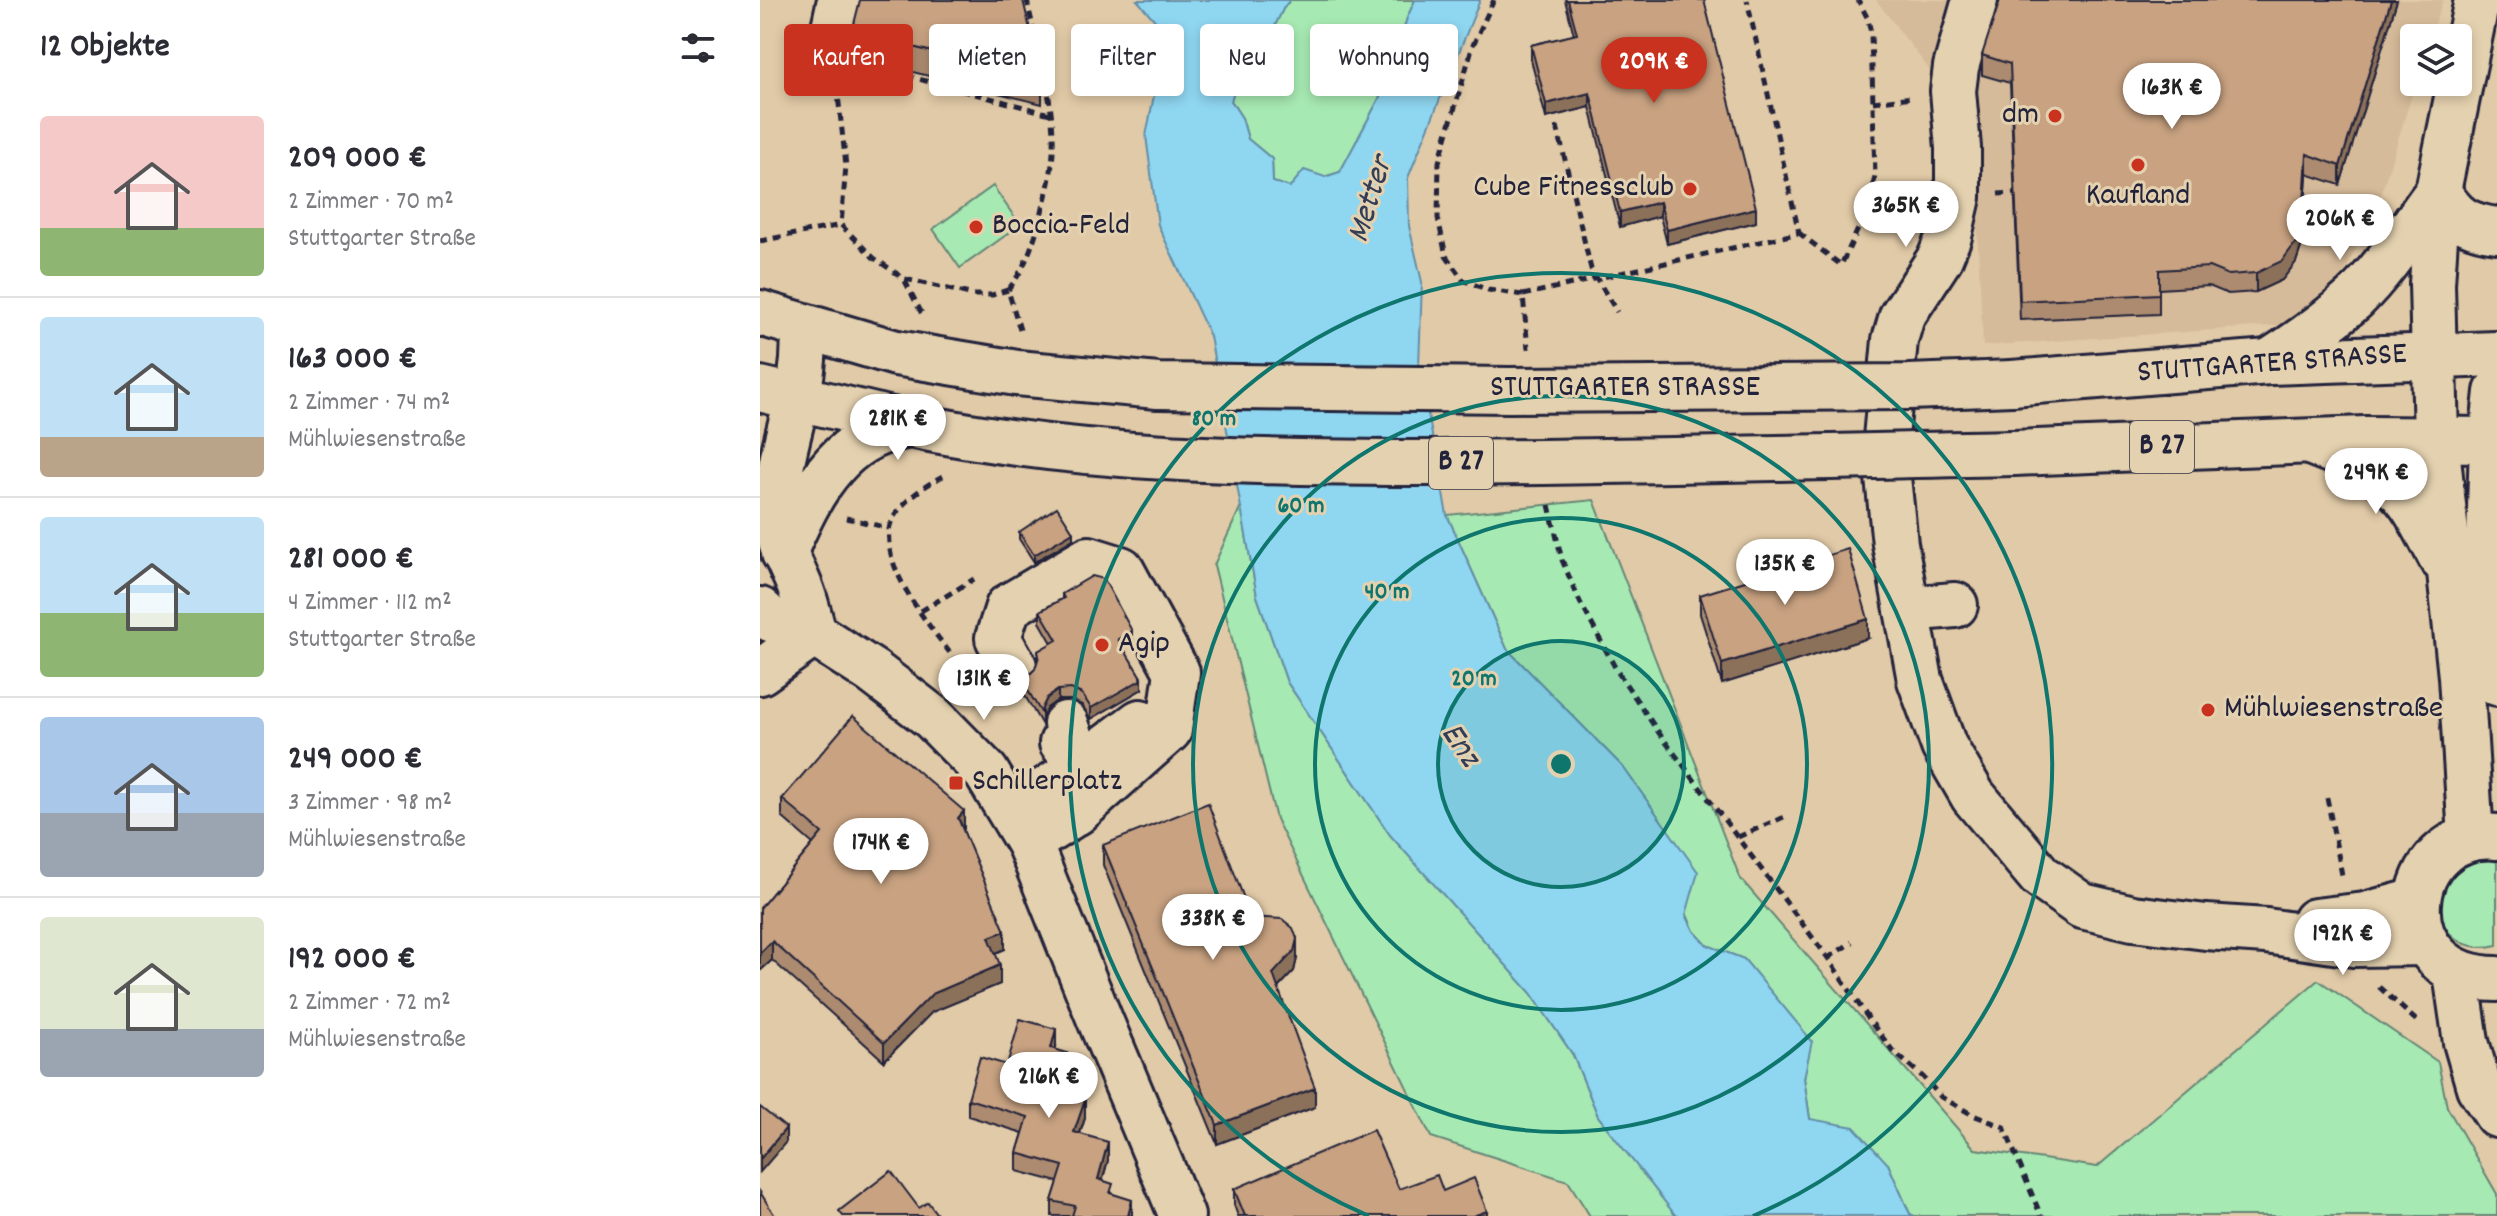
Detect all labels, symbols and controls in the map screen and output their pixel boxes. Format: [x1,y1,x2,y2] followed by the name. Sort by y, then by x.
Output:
[40,24,170,73] text: 12 Objekte
[784,24,913,96] chip: Kaufen
[929,24,1055,96] chip: Mieten
[1071,24,1184,96] chip: Filter
[1200,24,1294,96] chip: Neu
[1310,24,1458,96] chip: Wohnung
[2400,24,2472,96] map controls
[2400,24,2472,96] button: layers
[676,26,720,70] icon: filters
[1589,37,1719,105] pin: 209K €
[1619,44,1689,81] text: 209K €
[2107,63,2237,131] pin: 163K €
[2141,70,2203,107] text: 163K €
[2002,93,2039,139] place label: dm
[2046,107,2064,125] marker: dm
[288,135,427,184] text: 209 000 €
[104,148,200,244] icon: home
[1336,148,1409,249] water label: Metter
[2129,156,2147,174] marker: Kaufland
[1473,166,1674,212] place label: Cube Fitnessclub
[2086,174,2190,220] place label: Kaufland
[1681,180,1699,198] marker: Cube Fitnessclub
[1841,181,1971,249] pin: 365K €
[288,184,454,221] text: 2 Zimmer · 70 m²
[1872,188,1940,225] text: 365K €
[2275,194,2405,262] pin: 206K €
[2305,201,2375,238] text: 206K €
[992,204,1130,250] place label: Boccia-Feld
[967,218,985,236] marker: Boccia-Feld
[288,221,476,258] text: Stuttgarter Straße
[2136,333,2409,397] street label: STUTTGARTER STRASSE
[288,336,417,385] text: 163 000 €
[104,349,200,445] icon: home
[1490,366,1761,412] street label: STUTTGARTER STRASSE
[288,385,450,422] text: 2 Zimmer · 74 m²
[833,394,963,462] pin: 281K €
[868,401,928,438] text: 281K €
[1192,403,1236,437] text: 80 m
[2130,421,2194,473] road number: B 27
[288,422,466,459] text: Mühlwiesenstraße
[1429,437,1493,489] road number: B 27
[2311,448,2441,516] pin: 249K €
[2343,455,2409,492] text: 249K €
[1278,490,1324,524] text: 60 m
[288,536,414,585] text: 281 000 €
[1720,539,1850,607] pin: 135K €
[1754,546,1816,583] text: 135K €
[104,549,200,645] icon: home
[1364,576,1410,610] text: 40 m
[288,585,452,622] text: 4 Zimmer · 112 m²
[288,622,476,659] text: Stuttgarter Straße
[1118,622,1170,668] place label: Agip
[1093,636,1111,654] marker: Agip
[919,654,1049,722] pin: 131K €
[956,661,1012,698] text: 131K €
[1451,663,1497,697] text: 20 m
[2224,687,2443,733] place label: Mühlwiesenstraße
[2199,701,2217,719] marker: Mühlwiesenstraße
[1426,714,1493,780] water label: Enz
[288,736,423,785] text: 249 000 €
[104,749,200,845] icon: home
[1547,750,1575,778] centre of rings
[972,760,1122,806] place label: Schillerplatz
[947,774,965,792] marker: Schillerplatz
[288,785,452,822] text: 3 Zimmer · 98 m²
[816,818,946,886] pin: 174K €
[288,822,466,859] text: Mühlwiesenstraße
[852,825,910,862] text: 174K €
[1148,894,1278,962] pin: 338K €
[1180,901,1246,938] text: 338K €
[2278,909,2408,977] pin: 192K €
[2312,916,2374,953] text: 192K €
[288,936,416,985] text: 192 000 €
[104,949,200,1045] icon: home
[288,985,451,1022] text: 2 Zimmer · 72 m²
[288,1022,466,1059] text: Mühlwiesenstraße
[984,1052,1114,1120] pin: 216K €
[1018,1059,1080,1096] text: 216K €

